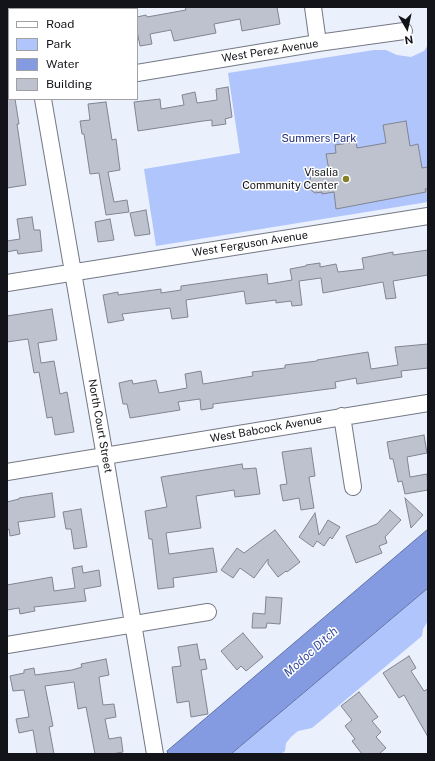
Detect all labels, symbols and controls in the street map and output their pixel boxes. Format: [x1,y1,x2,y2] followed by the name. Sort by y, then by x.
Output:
[8,8,138,100] legend
[387,8,427,48] north arrow
[46,17,74,31] text: Road
[404,33,414,46] text: N
[46,37,72,51] text: Park
[221,37,319,65] street label: West Perez Avenue
[46,57,79,71] text: Water
[46,77,92,91] text: Building
[281,132,357,146] park label: Summers Park
[242,166,338,192] place label: Visalia Community Center
[341,174,351,184] marker: Visalia Community Center
[191,228,309,260] street label: West Ferguson Avenue
[85,378,115,474] street label: North Court Street
[209,413,323,445] street label: West Babcock Avenue
[281,624,341,680] water label: Modoc Ditch

